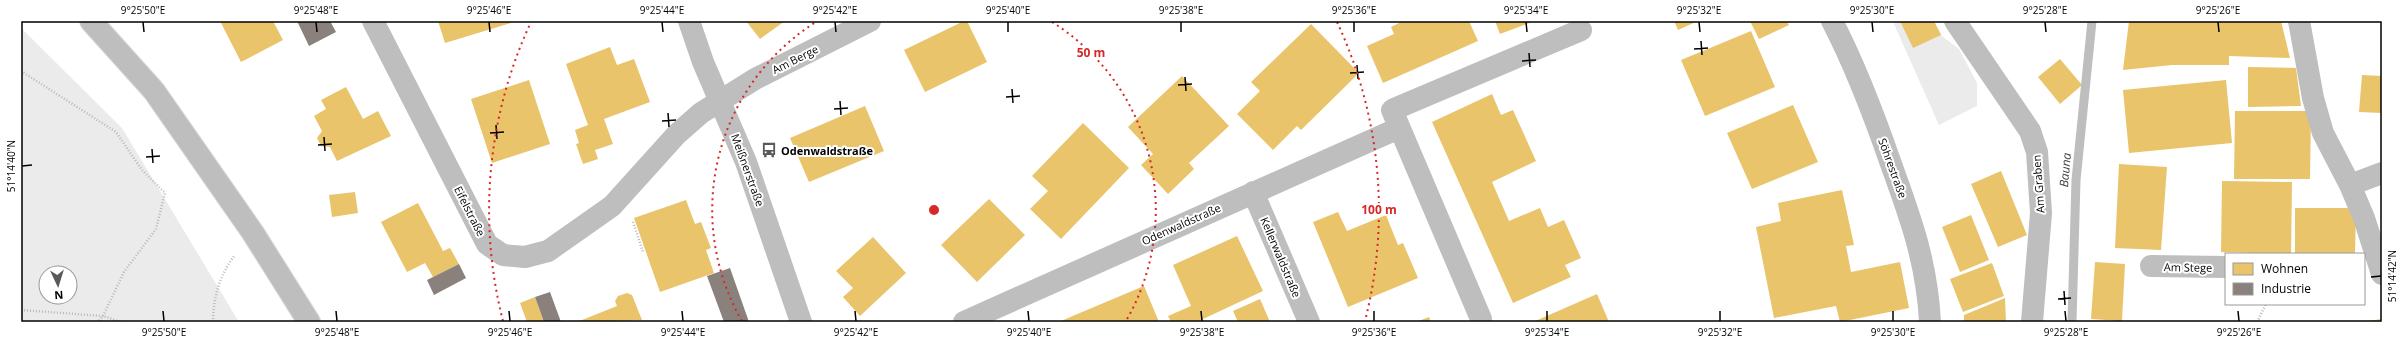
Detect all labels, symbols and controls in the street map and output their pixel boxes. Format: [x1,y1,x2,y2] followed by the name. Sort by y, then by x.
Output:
[121,3,165,17] text: 9°25'50"E
[294,3,338,17] text: 9°25'48"E
[467,3,511,17] text: 9°25'46"E
[640,3,684,17] text: 9°25'44"E
[813,3,857,17] text: 9°25'42"E
[986,3,1030,17] text: 9°25'40"E
[1159,3,1203,17] text: 9°25'38"E
[1332,3,1376,17] text: 9°25'36"E
[1504,3,1548,17] text: 9°25'34"E
[1677,3,1721,17] text: 9°25'32"E
[1850,3,1894,17] text: 9°25'30"E
[2023,3,2067,17] text: 9°25'28"E
[2196,3,2240,17] text: 9°25'26"E
[769,41,821,77] street label: Am Berge
[1077,44,1105,61] text: 50 m
[728,132,768,208] street label: Meißnerstraße
[1875,136,1911,200] street label: Söhrestraße
[4,140,18,192] text: 51°14'40"N
[760,141,778,159] bus stop icon: Odenwaldstraße
[781,143,874,158] place label: Odenwaldstraße
[2055,152,2075,188] water label: Bauna
[2028,154,2048,214] street label: Am Graben
[451,183,489,239] street label: Eifelstraße
[1139,200,1223,248] street label: Odenwaldstraße
[1361,201,1397,218] text: 100 m
[927,203,941,217] centre of rings
[1257,214,1305,300] street label: Kellerwaldstraße
[2385,250,2399,302] text: 51°14'42"N
[2225,253,2365,305] legend
[2164,259,2212,275] street label: Am Stege
[2261,260,2308,277] text: Wohnen
[38,265,78,305] north arrow
[2261,280,2311,297] text: Industrie
[54,288,64,303] text: N
[142,325,186,339] text: 9°25'50"E
[315,325,359,339] text: 9°25'48"E
[488,325,532,339] text: 9°25'46"E
[661,325,705,339] text: 9°25'44"E
[834,325,878,339] text: 9°25'42"E
[1007,325,1051,339] text: 9°25'40"E
[1180,325,1224,339] text: 9°25'38"E
[1352,325,1396,339] text: 9°25'36"E
[1525,325,1569,339] text: 9°25'34"E
[1698,325,1742,339] text: 9°25'32"E
[1871,325,1915,339] text: 9°25'30"E
[2044,325,2088,339] text: 9°25'28"E
[2217,325,2261,339] text: 9°25'26"E

